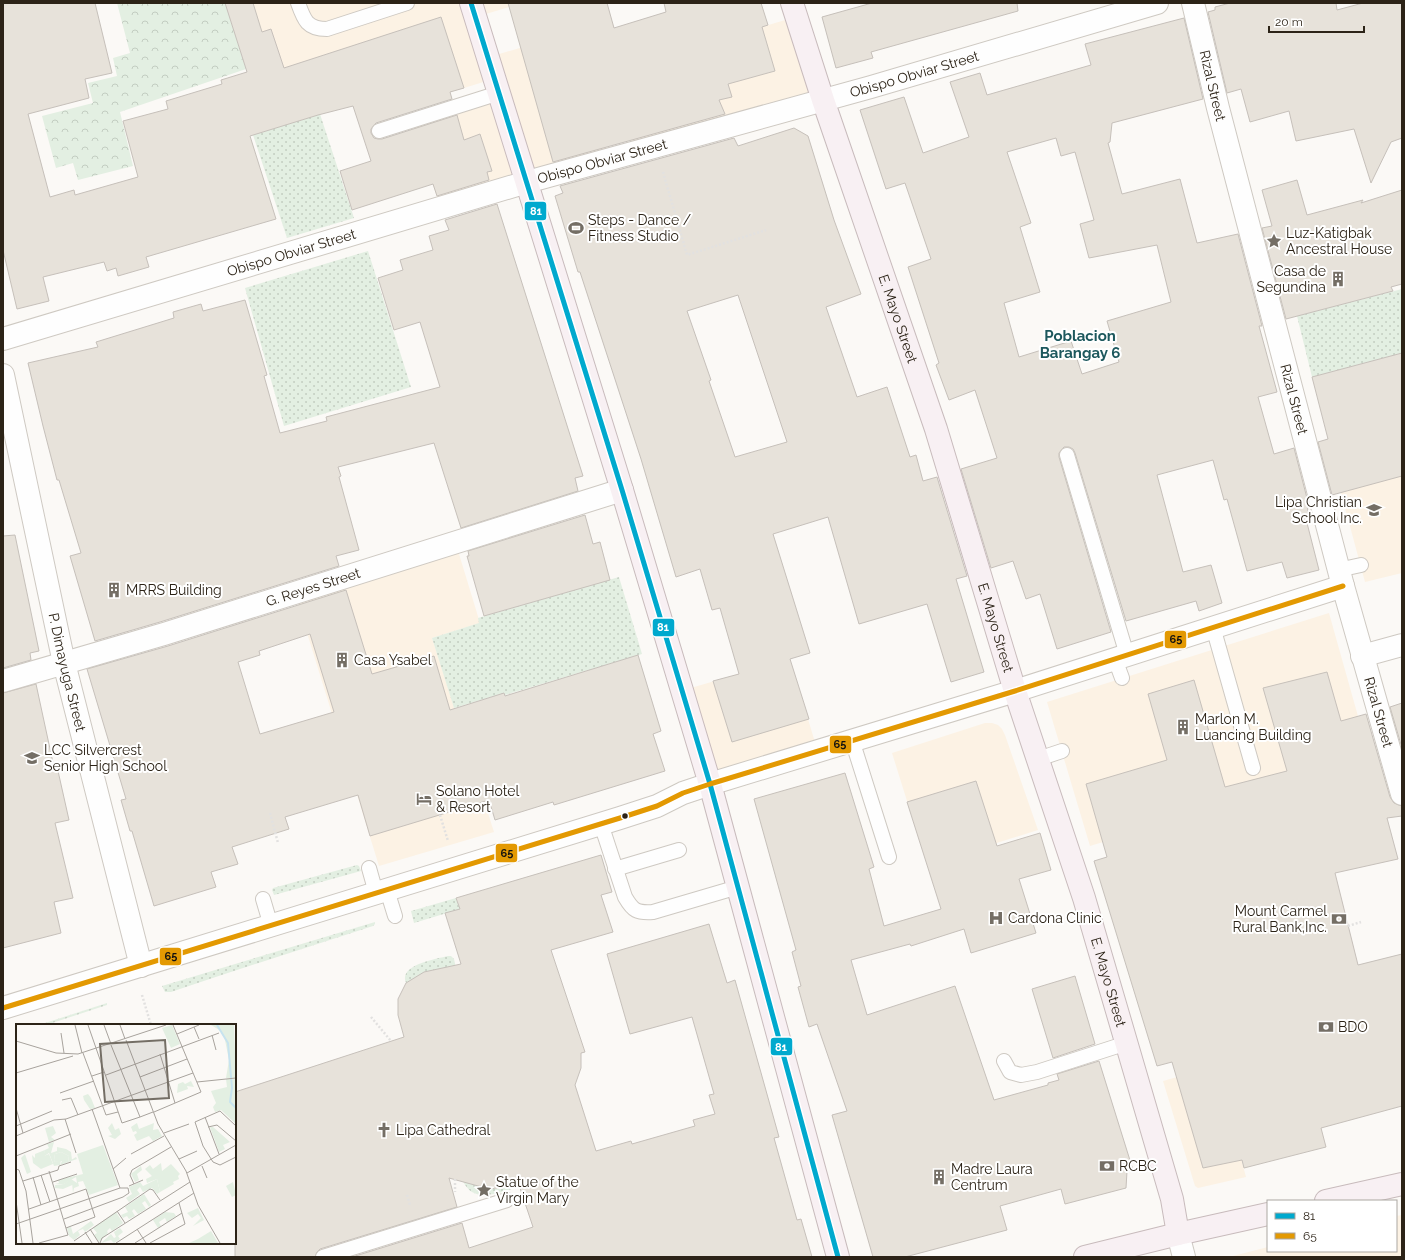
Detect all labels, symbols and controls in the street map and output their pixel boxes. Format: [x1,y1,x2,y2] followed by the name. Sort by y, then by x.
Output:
[1269,8,1364,34] scale bar
[1275,15,1303,29] text: 20 m
[848,48,981,100] street label: Obispo Obviar Street
[1197,49,1229,123] street label: Rizal Street
[536,136,669,187] street label: Obispo Obviar Street
[524,201,547,221] line badge: 81
[530,205,543,218] text: 81
[588,212,692,244] place label: Steps - Dance / Fitness Studio
[567,219,585,237] sports icon: Steps - Dance / Fitness Studio
[1286,225,1392,257] place label: Luz-Katigbak Ancestral House
[225,226,358,279] street label: Obispo Obviar Street
[1265,232,1283,250] place icon: Luz-Katigbak Ancestral House
[1257,263,1326,295] place label: Casa de Segundina
[1329,270,1347,288] building icon: Casa de Segundina
[875,272,921,365] street label: E. Mayo Street
[1040,327,1120,362] district label: Poblacion Barangay 6
[1277,362,1311,437] street label: Rizal Street
[1275,494,1362,526] place label: Lipa Christian School Inc.
[1365,501,1383,519] school or university icon: Lipa Christian School Inc.
[264,565,362,609] street label: G. Reyes Street
[105,581,123,599] building icon: MRRS Building
[975,581,1017,674] street label: E. Mayo Street
[126,582,222,598] place label: MRRS Building
[46,611,89,734] street label: P. Dimayuga Street
[652,618,675,637] line badge: 81
[657,621,670,634] text: 81
[1164,630,1187,649] line badge: 65
[1170,633,1182,646] text: 65
[333,651,351,669] building icon: Casa Ysabel
[354,652,432,668] place label: Casa Ysabel
[1361,675,1396,749] street label: Rizal Street
[1195,711,1311,743] place label: Marlon M. Luancing Building
[1174,718,1192,736] building icon: Marlon M. Luancing Building
[829,735,852,754] line badge: 65
[834,738,846,751] text: 65
[44,742,167,774] place label: LCC Silvercrest Senior High School
[23,749,41,767] school or university icon: LCC Silvercrest Senior High School
[436,783,520,815] place label: Solano Hotel & Resort
[415,790,433,808] hotel icon: Solano Hotel & Resort
[620,811,630,821] unlabelled marker
[495,843,518,863] line badge: 65
[501,847,513,860] text: 65
[1233,903,1327,935] place label: Mount Carmel Rural Bank,Inc.
[987,909,1005,927] hospital icon: Cardona Clinic
[1008,910,1102,926] place label: Cardona Clinic
[1330,910,1348,928] bank icon: Mount Carmel Rural Bank,Inc.
[1088,935,1129,1029] street label: E. Mayo Street
[159,947,182,966] line badge: 65
[165,950,177,963] text: 65
[1317,1018,1335,1036] bank icon: BDO
[1338,1019,1368,1035] place label: BDO
[16,1024,236,1244] inset map
[770,1037,793,1056] line badge: 81
[775,1041,788,1054] text: 81
[375,1121,393,1139] church icon: Lipa Cathedral
[396,1122,491,1138] place label: Lipa Cathedral
[1098,1157,1116,1175] bank icon: RCBC
[1119,1158,1157,1174] place label: RCBC
[951,1161,1033,1193] place label: Madre Laura Centrum
[930,1168,948,1186] building icon: Madre Laura Centrum
[496,1174,579,1206] place label: Statue of the Virgin Mary
[475,1181,493,1199] place icon: Statue of the Virgin Mary
[1267,1200,1397,1252] legend
[1303,1209,1315,1223] text: 81
[1303,1229,1317,1243] text: 65

